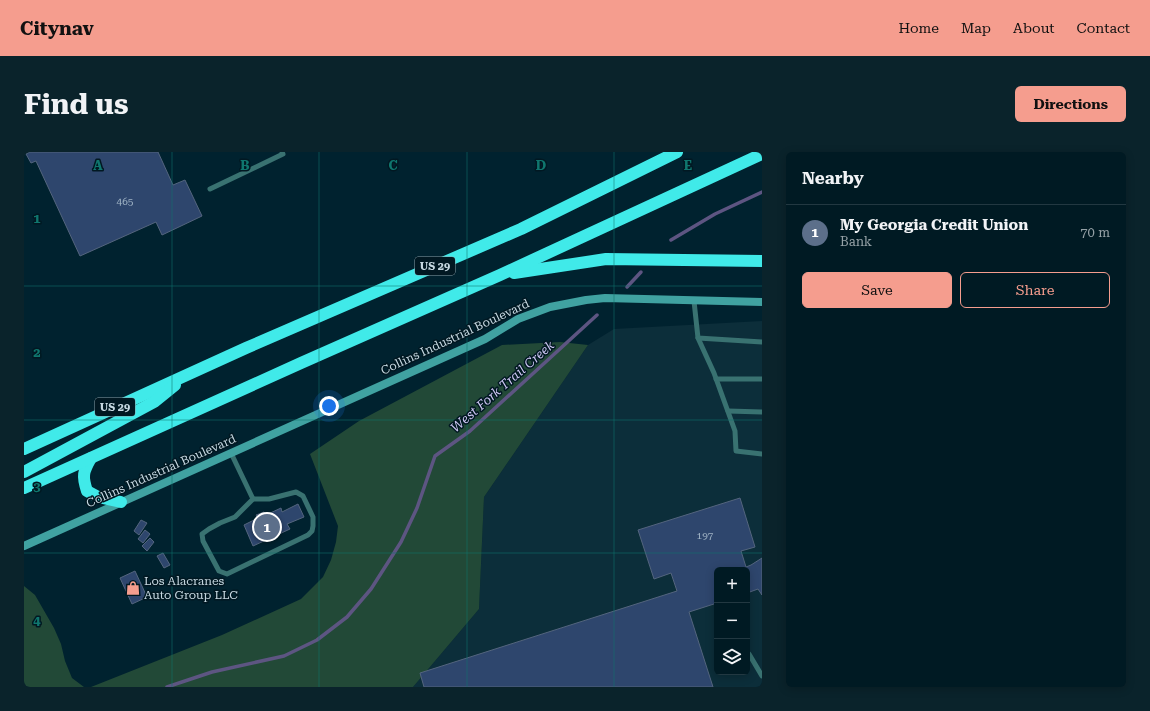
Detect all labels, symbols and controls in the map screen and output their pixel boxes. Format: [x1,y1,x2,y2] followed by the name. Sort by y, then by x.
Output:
[20,17,94,40] text: Citynav
[898,20,939,36] text: Home
[961,20,991,36] text: Map
[1013,20,1055,36] text: About
[1077,20,1130,36] text: Contact
[1015,86,1126,122] button: Directions
[24,88,128,121] text: Find us
[93,158,103,173] text: A
[240,158,250,173] text: B
[388,158,398,173] text: C
[536,158,546,173] text: D
[684,158,692,173] text: E
[802,168,864,188] text: Nearby
[117,196,134,207] house number: 465
[33,211,41,226] text: 1
[840,216,1028,234] text: My Georgia Credit Union
[811,225,819,240] text: 1
[1080,225,1110,240] text: 70 m
[840,234,872,249] text: Bank
[415,257,455,275] road number: US 29
[802,272,952,308] button: Save
[960,272,1110,308] button: Share
[379,296,532,378] street label: Collins Industrial Boulevard
[448,337,558,435] water label: West Fork Trail Creek
[33,345,41,360] text: 2
[319,396,339,416] your location
[95,398,135,416] road number: US 29
[84,431,238,510] street label: Collins Industrial Boulevard
[33,479,41,494] text: 3
[254,512,280,542] pin: 1
[697,530,714,541] house number: 197
[714,567,750,675] map controls
[714,567,750,603] button: +
[144,574,238,602] place label: Los Alacranes Auto Group LLC
[125,580,141,596] shop icon: Los Alacranes Auto Group LLC
[714,603,750,639] button: −
[33,613,41,628] text: 4
[714,639,750,675] button: layers

